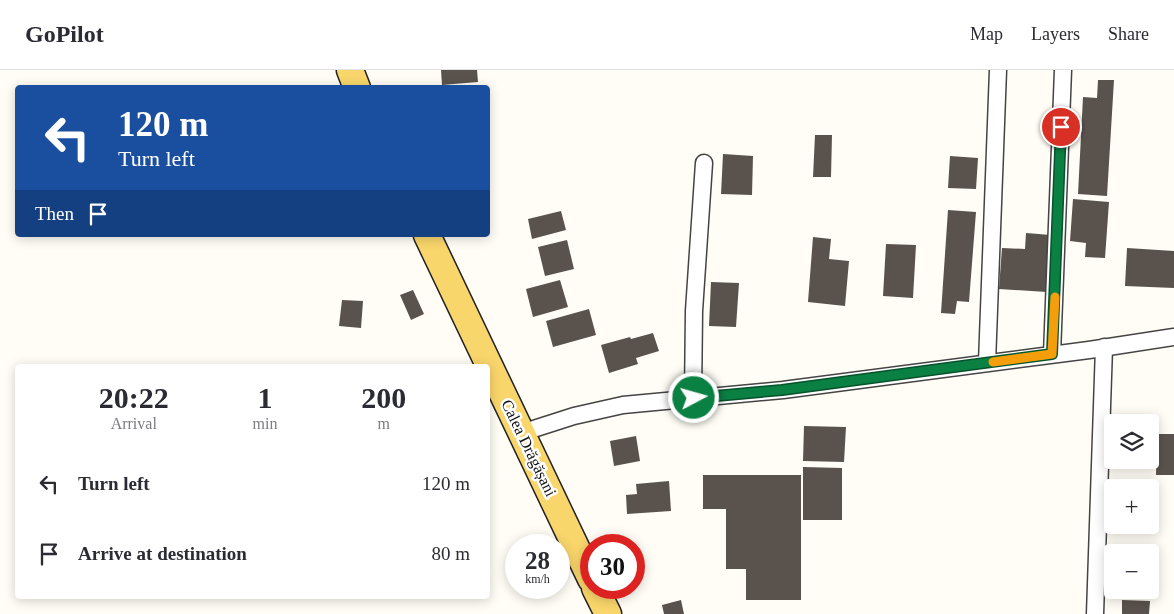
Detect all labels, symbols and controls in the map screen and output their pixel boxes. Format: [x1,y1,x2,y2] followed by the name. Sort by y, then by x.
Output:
[25,21,104,47] text: GoPilot
[970,24,1003,44] text: Map
[1031,24,1080,44] text: Layers
[1108,24,1149,44] text: Share
[35,105,100,170] icon: left
[118,105,208,144] text: 120 m
[1040,106,1082,148] pin
[1047,113,1075,141] icon: arrive
[118,146,195,171] text: Turn left
[84,200,112,228] icon: arrive
[35,203,74,224] text: Then
[667,371,719,423] position arrow
[99,381,169,414] text: 20:22
[257,381,272,414] text: 1
[361,381,406,414] text: 200
[497,397,560,500] street label: Calea Drăgășani
[1104,414,1159,599] map controls
[1104,414,1159,469] button: layers
[111,415,157,432] text: Arrival
[253,415,277,432] text: min
[377,415,390,432] text: m
[35,470,63,498] icon: left
[78,473,150,494] text: Turn left
[422,473,470,494] text: 120 m
[1104,479,1159,534] button: +
[580,534,645,599] speed limit sign: 30
[35,540,63,568] icon: arrive
[78,543,247,564] text: Arrive at destination
[431,543,470,564] text: 80 m
[1104,544,1159,599] button: −
[525,547,550,574] text: 28
[525,572,550,586] text: km/h

